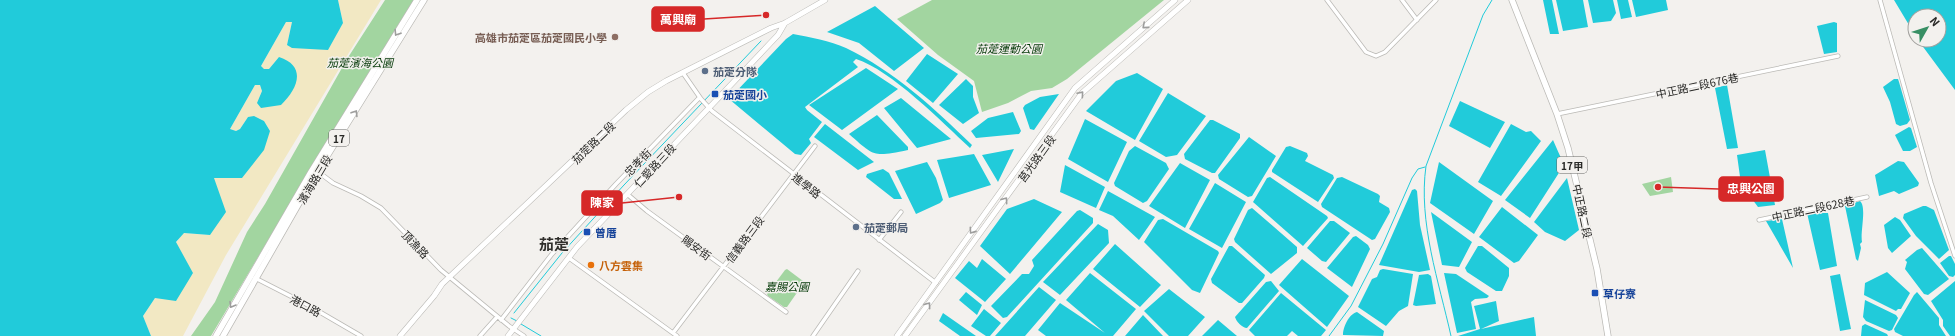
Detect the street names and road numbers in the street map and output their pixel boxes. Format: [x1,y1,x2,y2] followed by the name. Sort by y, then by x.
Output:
[1654,68,1740,102] street label: 中正路二段676巷
[568,117,618,167] street label: 茄萣路二段
[329,130,349,146] road number: 17
[1013,131,1059,185] street label: 莒光路三段
[629,139,679,191] street label: 仁愛路三段
[620,145,654,179] street label: 忠孝街
[293,151,335,207] street label: 濱海路三段
[1557,157,1587,173] road number: 17甲
[789,169,825,201] street label: 進學路
[1569,182,1597,240] street label: 中正路二段
[1770,191,1856,225] street label: 中正路二段628巷
[721,212,767,266] street label: 信義路三段
[399,227,433,261] street label: 頂漁路
[679,231,715,263] street label: 賜安街
[288,290,324,320] street label: 港口路

